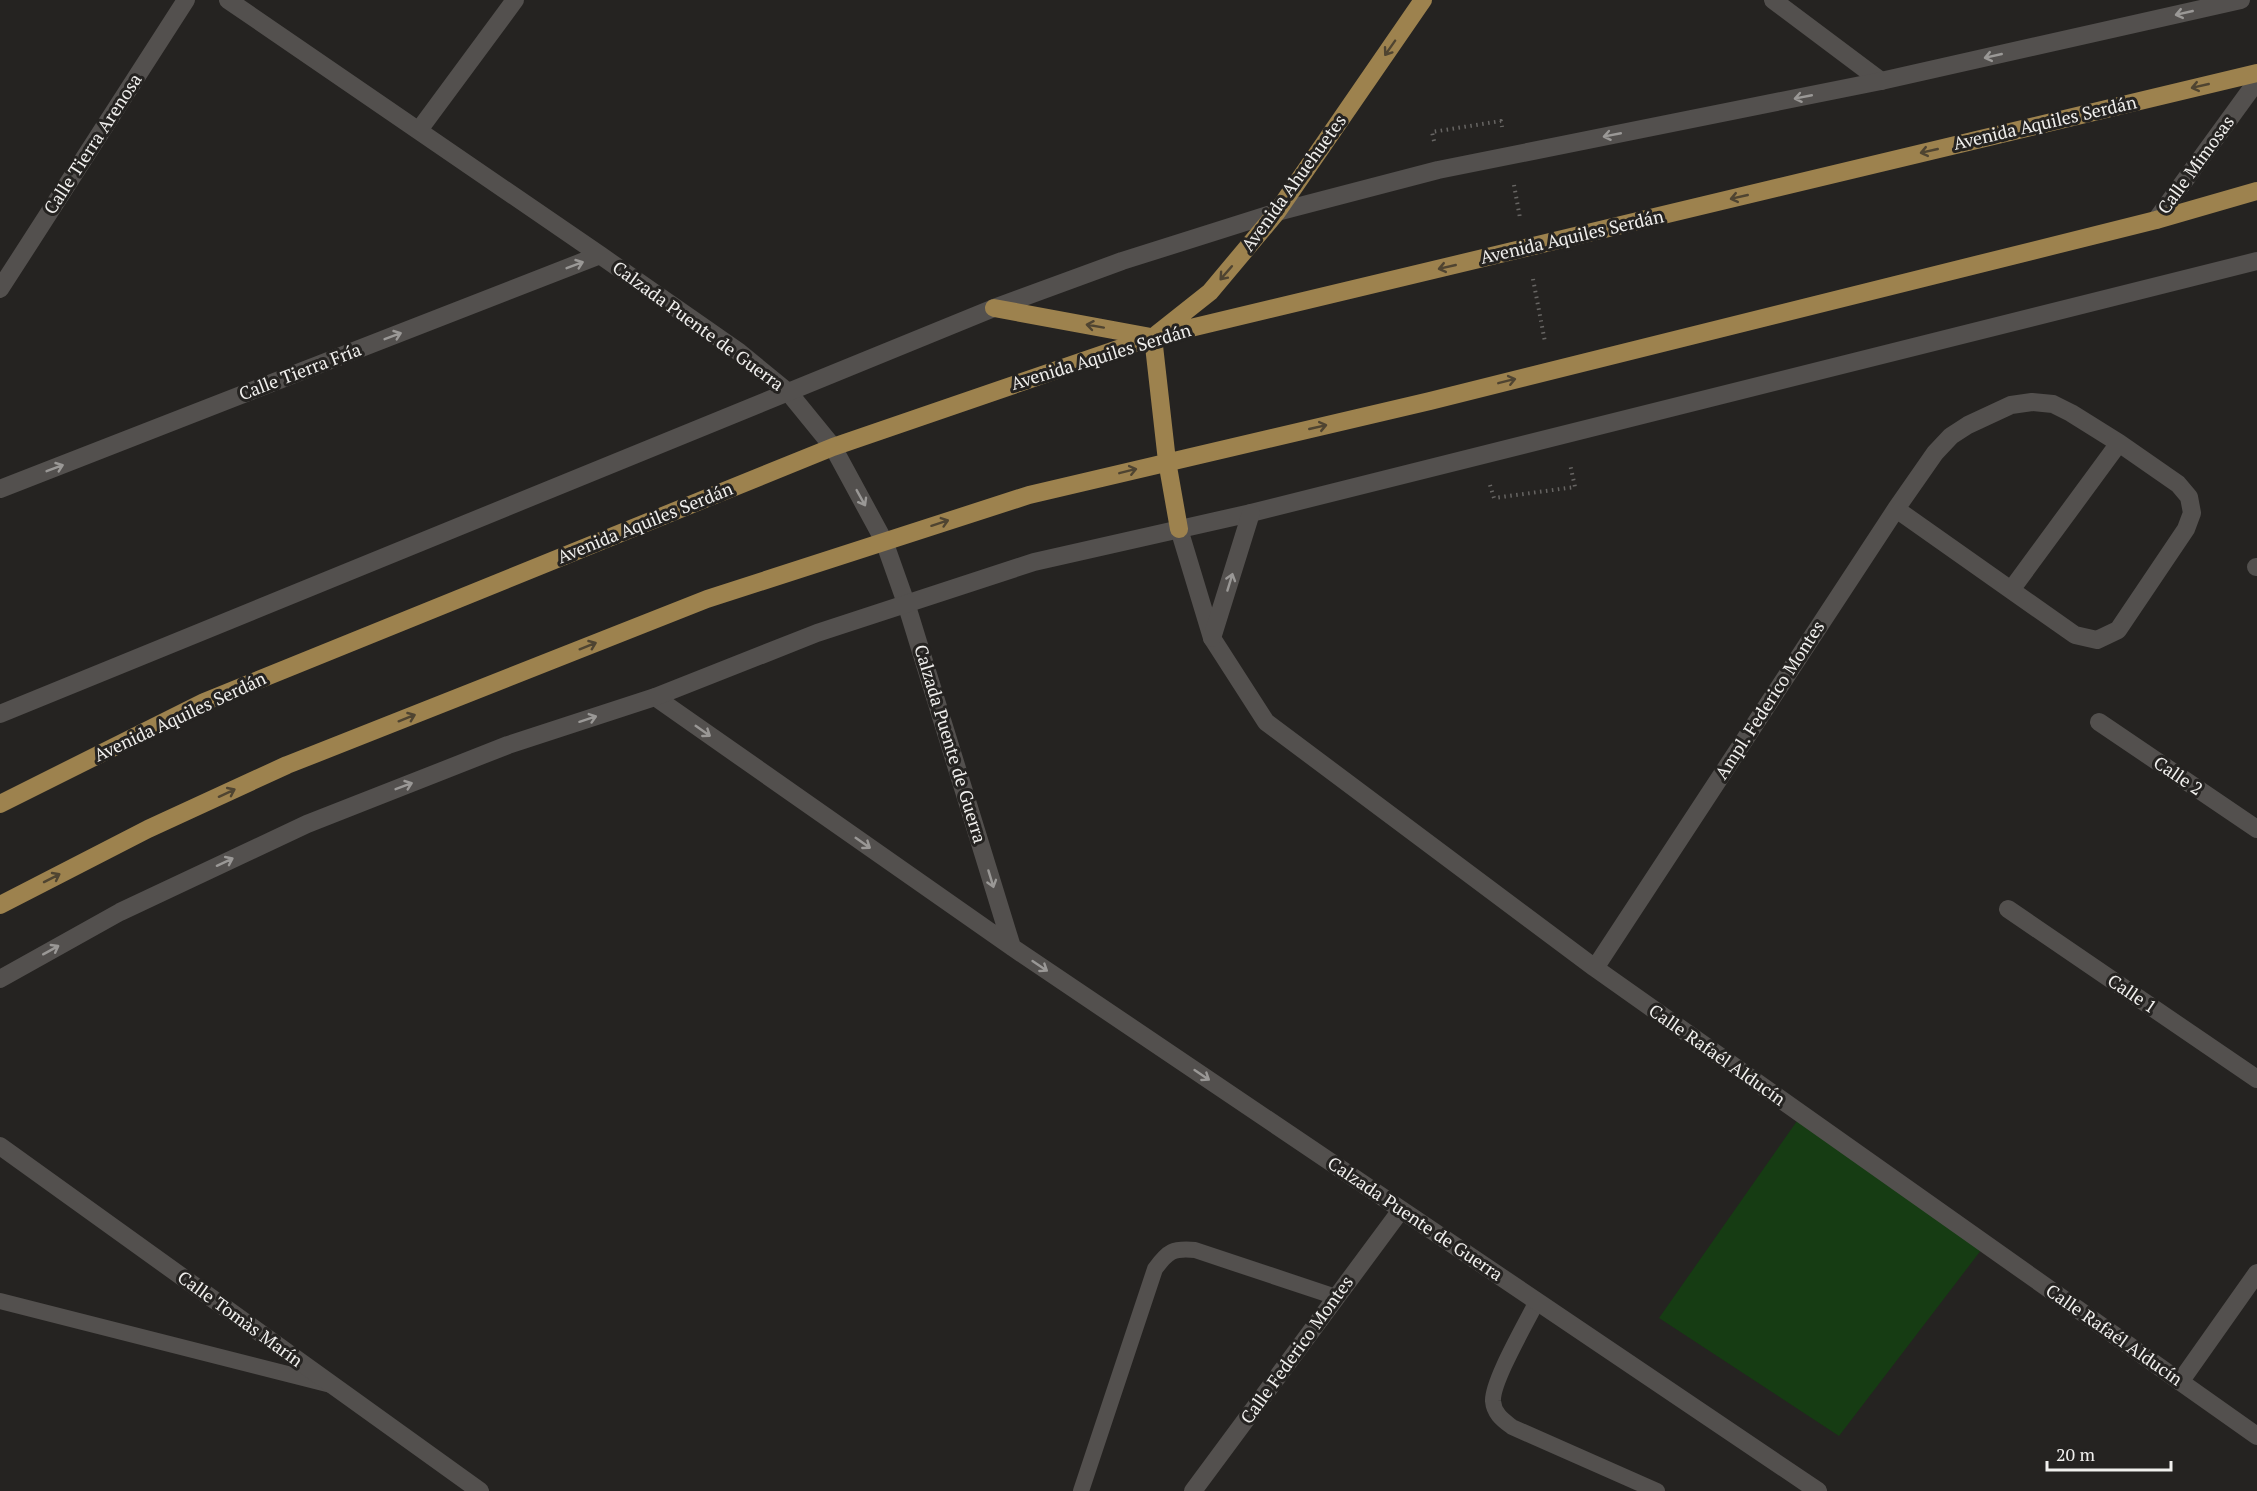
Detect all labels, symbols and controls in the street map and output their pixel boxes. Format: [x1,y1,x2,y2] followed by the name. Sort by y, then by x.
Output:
[2174,8,2194,19] one-way arrow
[1384,40,1396,56] one-way arrow
[1984,50,2003,62] one-way arrow
[38,68,147,218] street label: Calle Tierra Arenosa
[2191,81,2210,93] one-way arrow
[1951,89,2139,155] street label: Avenida Aquiles Serdán
[1794,92,1813,103] one-way arrow
[1235,109,1351,256] street label: Avenida Ahuehuetes
[2151,110,2239,218] street label: Calle Mimosas
[1602,130,1622,141] one-way arrow
[1920,146,1939,158] one-way arrow
[1730,191,1749,203] one-way arrow
[1478,203,1666,269] street label: Avenida Aquiles Serdán
[608,255,789,396] street label: Calzada Puente de Guerra
[565,259,583,270] one-way arrow
[1438,261,1457,273] one-way arrow
[1219,265,1233,280] one-way arrow
[1008,317,1194,395] street label: Avenida Aquiles Serdán
[1086,321,1106,332] one-way arrow
[383,330,402,341] one-way arrow
[235,337,364,405] street label: Calle Tierra Fría
[1498,375,1517,387] one-way arrow
[1308,420,1327,432] one-way arrow
[45,461,63,472] one-way arrow
[1118,464,1137,476] one-way arrow
[553,476,736,568] street label: Avenida Aquiles Serdán
[855,489,867,506] one-way arrow
[930,517,949,528] one-way arrow
[1225,573,1236,592] one-way arrow
[1709,616,1829,783] street label: Ampl. Federico Montes
[579,640,597,651] one-way arrow
[909,641,993,846] street label: Calzada Puente de Guerra
[90,665,270,767] street label: Avenida Aquiles Serdán
[397,712,416,723] one-way arrow
[578,713,597,724] one-way arrow
[694,725,711,737] one-way arrow
[2149,750,2208,800] street label: Calle 2
[395,780,413,791] one-way arrow
[218,786,236,798] one-way arrow
[854,836,870,849] one-way arrow
[216,856,234,868] one-way arrow
[986,869,997,888] one-way arrow
[43,872,60,884] one-way arrow
[42,944,59,956] one-way arrow
[1032,960,1048,972] one-way arrow
[2103,968,2162,1018] street label: Calle 1
[1644,998,1791,1111] street label: Calle Rafaél Alducín
[1193,1069,1209,1081] one-way arrow
[1323,1151,1508,1286] street label: Calzada Puente de Guerra
[173,1265,308,1372] street label: Calle Tomàs Marín
[1234,1271,1358,1428] street label: Calle Federico Montes
[2041,1278,2188,1391] street label: Calle Rafaél Alducín
[2047,1434,2172,1472] scale bar
[2056,1442,2096,1466] text: 20 m

